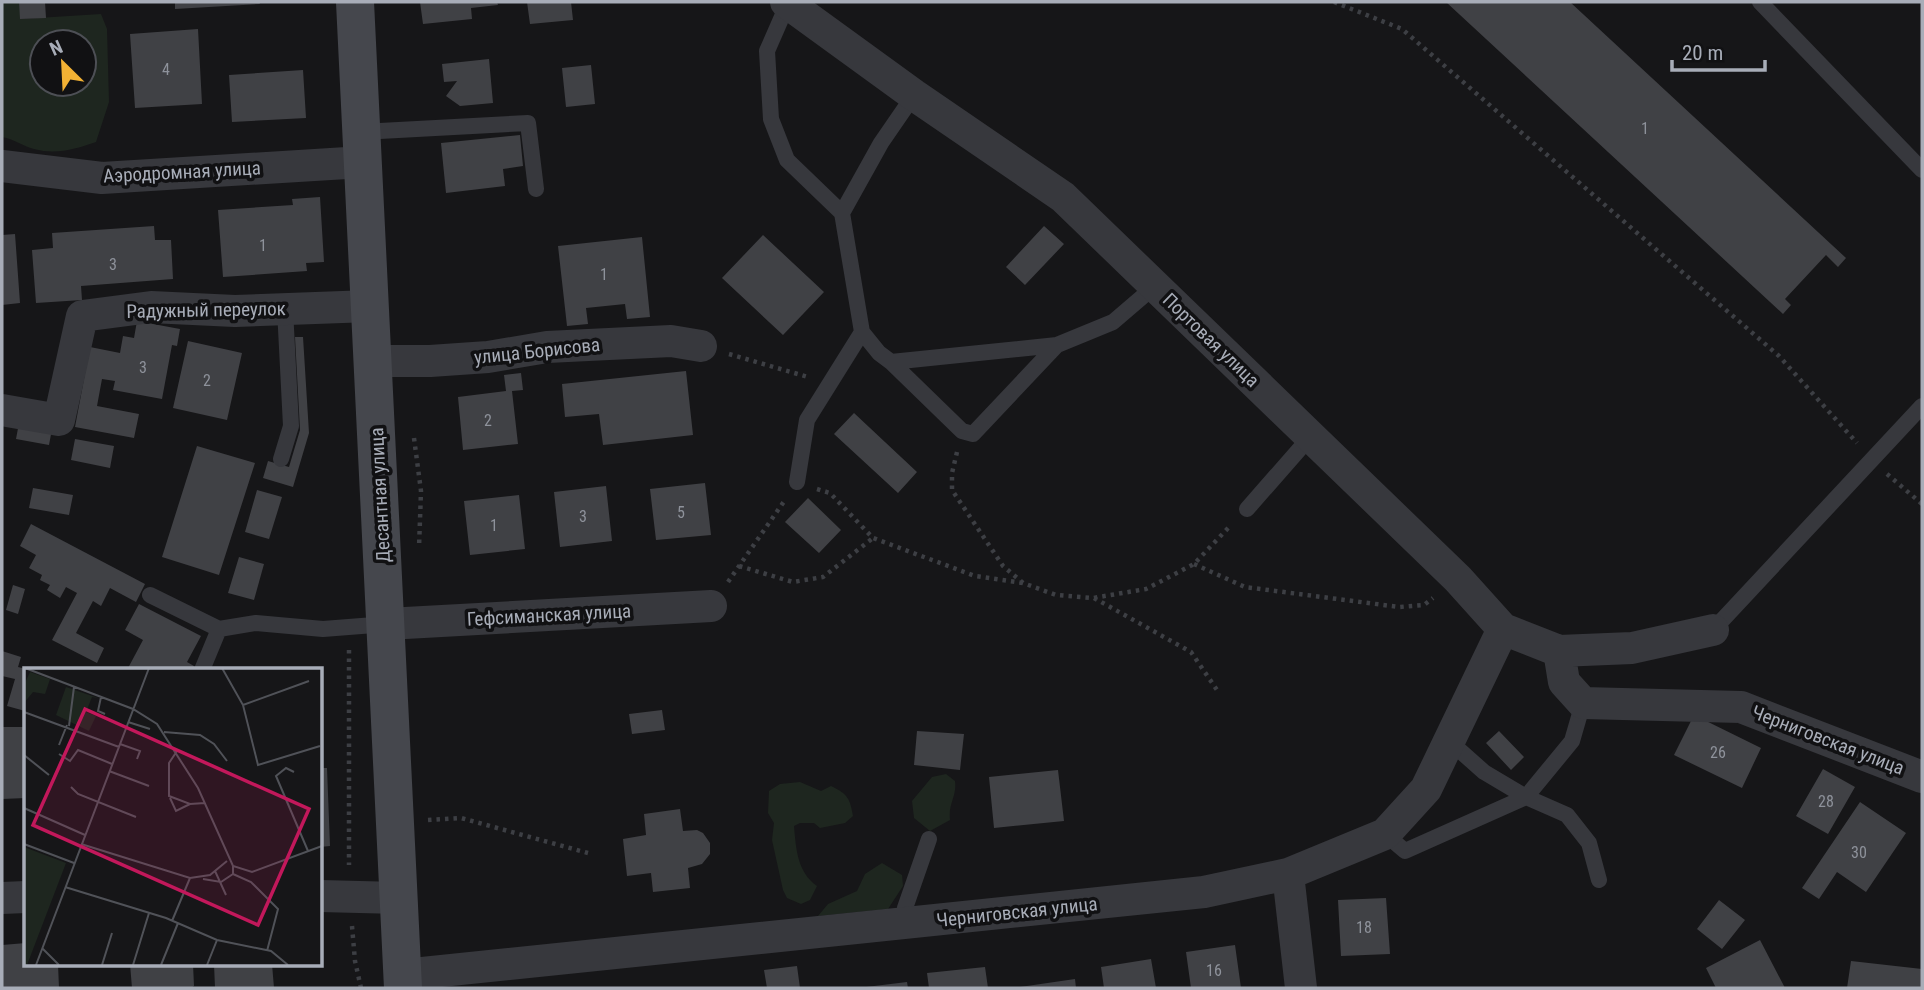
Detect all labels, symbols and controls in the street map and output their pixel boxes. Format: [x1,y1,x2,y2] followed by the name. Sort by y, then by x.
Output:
[28,28,98,98] north arrow
[1672,28,1765,72] scale bar
[46,35,66,61] text: N
[1682,41,1723,65] text: 20 m
[162,60,170,79] house number: 4
[1641,119,1649,138] house number: 1
[103,156,261,188] street label: Аэродромная улица
[259,236,267,255] house number: 1
[109,255,117,274] house number: 3
[600,265,608,284] house number: 1
[1158,288,1264,392] street label: Портовая улица
[126,297,286,323] street label: Радужный переулок
[473,333,601,369] street label: улица Борисова
[139,358,147,377] house number: 3
[203,371,211,390] house number: 2
[484,411,492,430] house number: 2
[365,427,395,563] street label: Десантная улица
[677,503,685,522] house number: 5
[579,507,587,526] house number: 3
[490,516,498,535] house number: 1
[466,599,632,631] street label: Гефсиманская улица
[24,668,322,965] inset map
[1748,700,1908,780] street label: Черниговская улица
[1710,743,1726,762] house number: 26
[1818,792,1834,811] house number: 28
[1851,843,1867,862] house number: 30
[935,892,1099,932] street label: Черниговская улица
[1356,918,1372,937] house number: 18
[1206,961,1222,980] house number: 16

